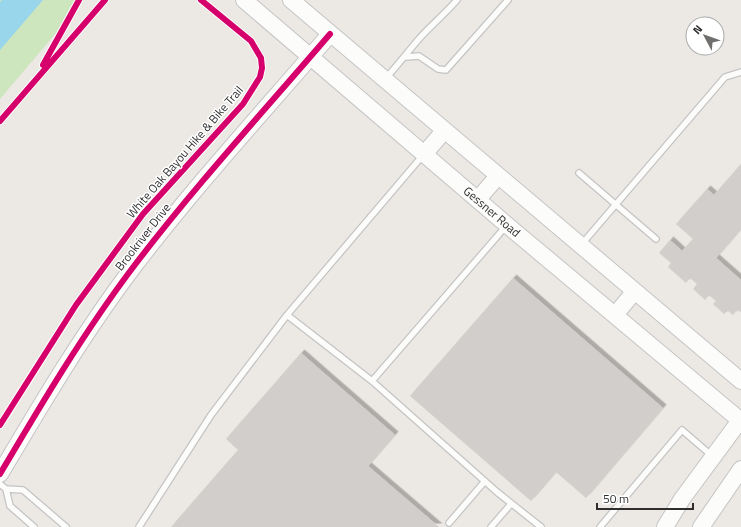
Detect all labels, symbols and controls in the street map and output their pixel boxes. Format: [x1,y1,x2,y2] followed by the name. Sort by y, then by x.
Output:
[685,16,725,56] north arrow
[689,21,706,38] text: N
[122,81,248,222] street label: White Oak Bayou Hike & Bike Trail
[459,182,525,241] street label: Gessner Road
[110,199,175,275] street label: Brookriver Drive
[597,485,693,511] scale bar
[603,489,629,508] text: 50 m

